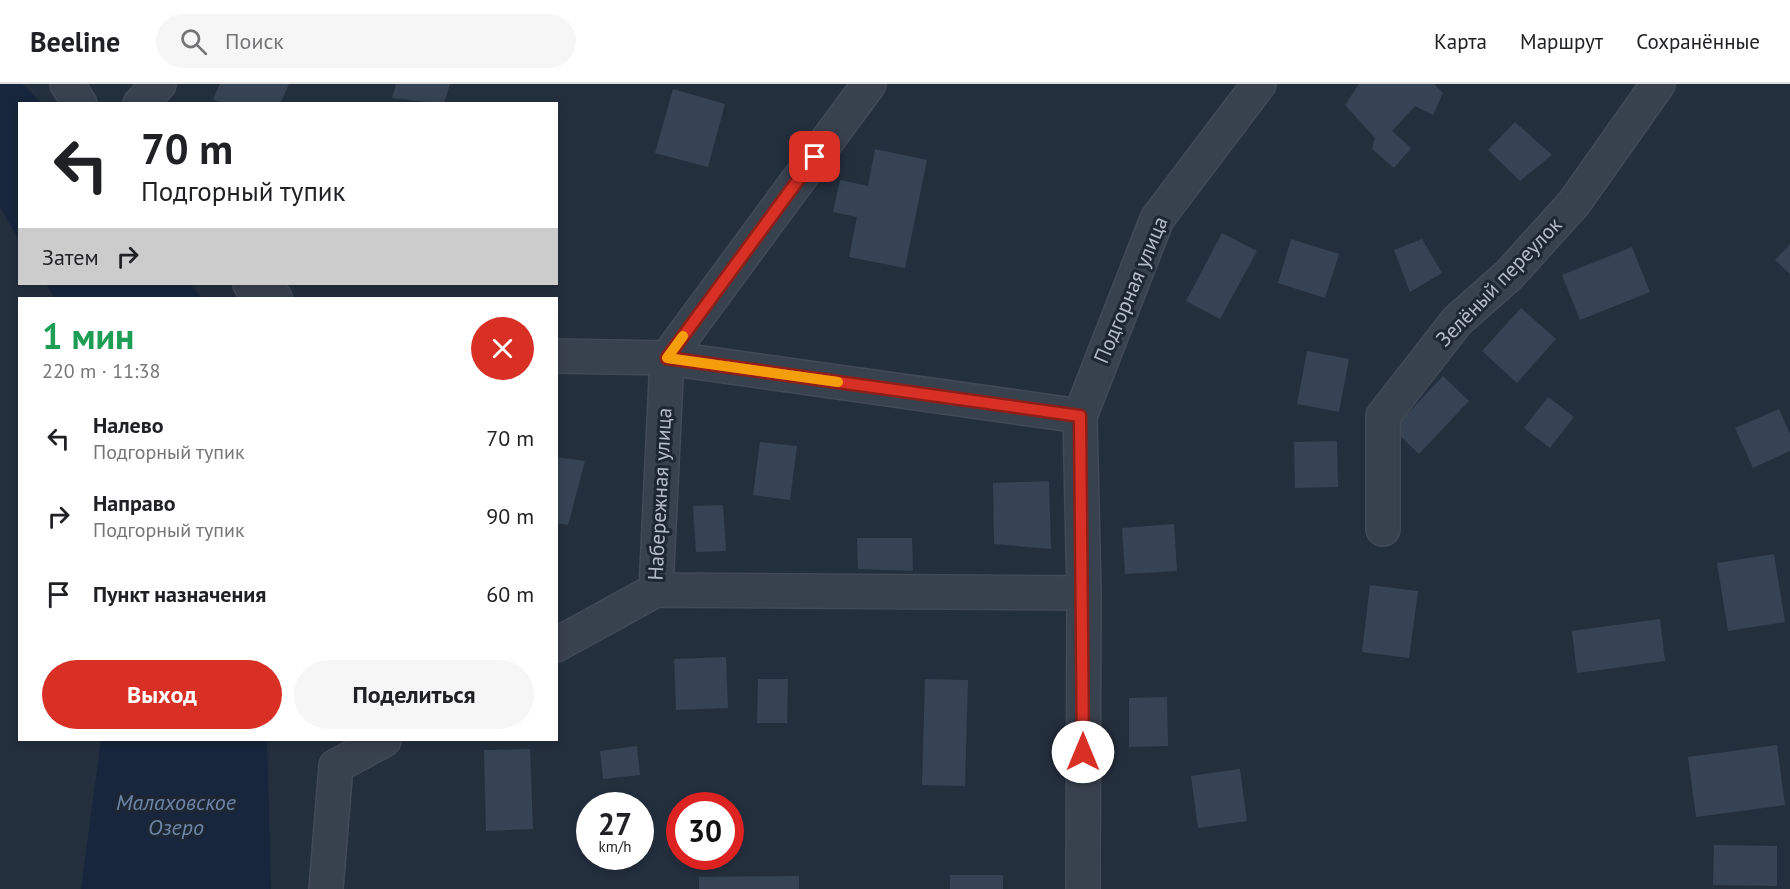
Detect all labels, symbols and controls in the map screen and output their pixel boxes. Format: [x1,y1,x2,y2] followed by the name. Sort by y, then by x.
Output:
[156,14,576,68] search box
[30,23,120,60] text: Beeline
[177,25,210,58] icon: search
[225,27,284,55] text: Поиск
[1434,28,1487,55] text: Карта
[1520,28,1603,55] text: Маршрут
[1636,28,1760,55] text: Сохранённые
[141,121,233,176] text: 70 m
[42,126,120,204] icon: left
[789,131,840,182] pin
[798,140,831,173] icon: arrive
[141,174,345,208] text: Подгорный тупик
[1430,211,1567,352] street label: Зелёный переулок
[1087,212,1174,367] street label: Подгорная улица
[111,240,144,273] icon: right
[42,243,99,271] text: Затем
[42,312,134,359] text: 1 мин
[471,317,534,380] button: close
[42,358,160,384] text: 220 m · 11:38
[641,407,678,581] street label: Набережная улица
[93,411,164,439] text: Налево
[42,422,75,455] icon: left
[486,424,534,452] text: 70 m
[93,439,244,465] text: Подгорный тупик
[93,489,176,517] text: Направо
[42,500,75,533] icon: right
[486,502,534,530] text: 90 m
[93,517,244,543] text: Подгорный тупик
[42,578,75,611] icon: arrive
[93,580,266,608] text: Пункт назначения
[486,580,534,608] text: 60 m
[42,660,282,729] button: Выход
[294,660,534,729] button: Поделиться
[1051,720,1115,784] position arrow
[116,788,237,841] water label: Малаховское Озеро
[666,792,744,870] speed limit sign: 30
[598,804,632,843] text: 27
[599,837,631,856] text: km/h

